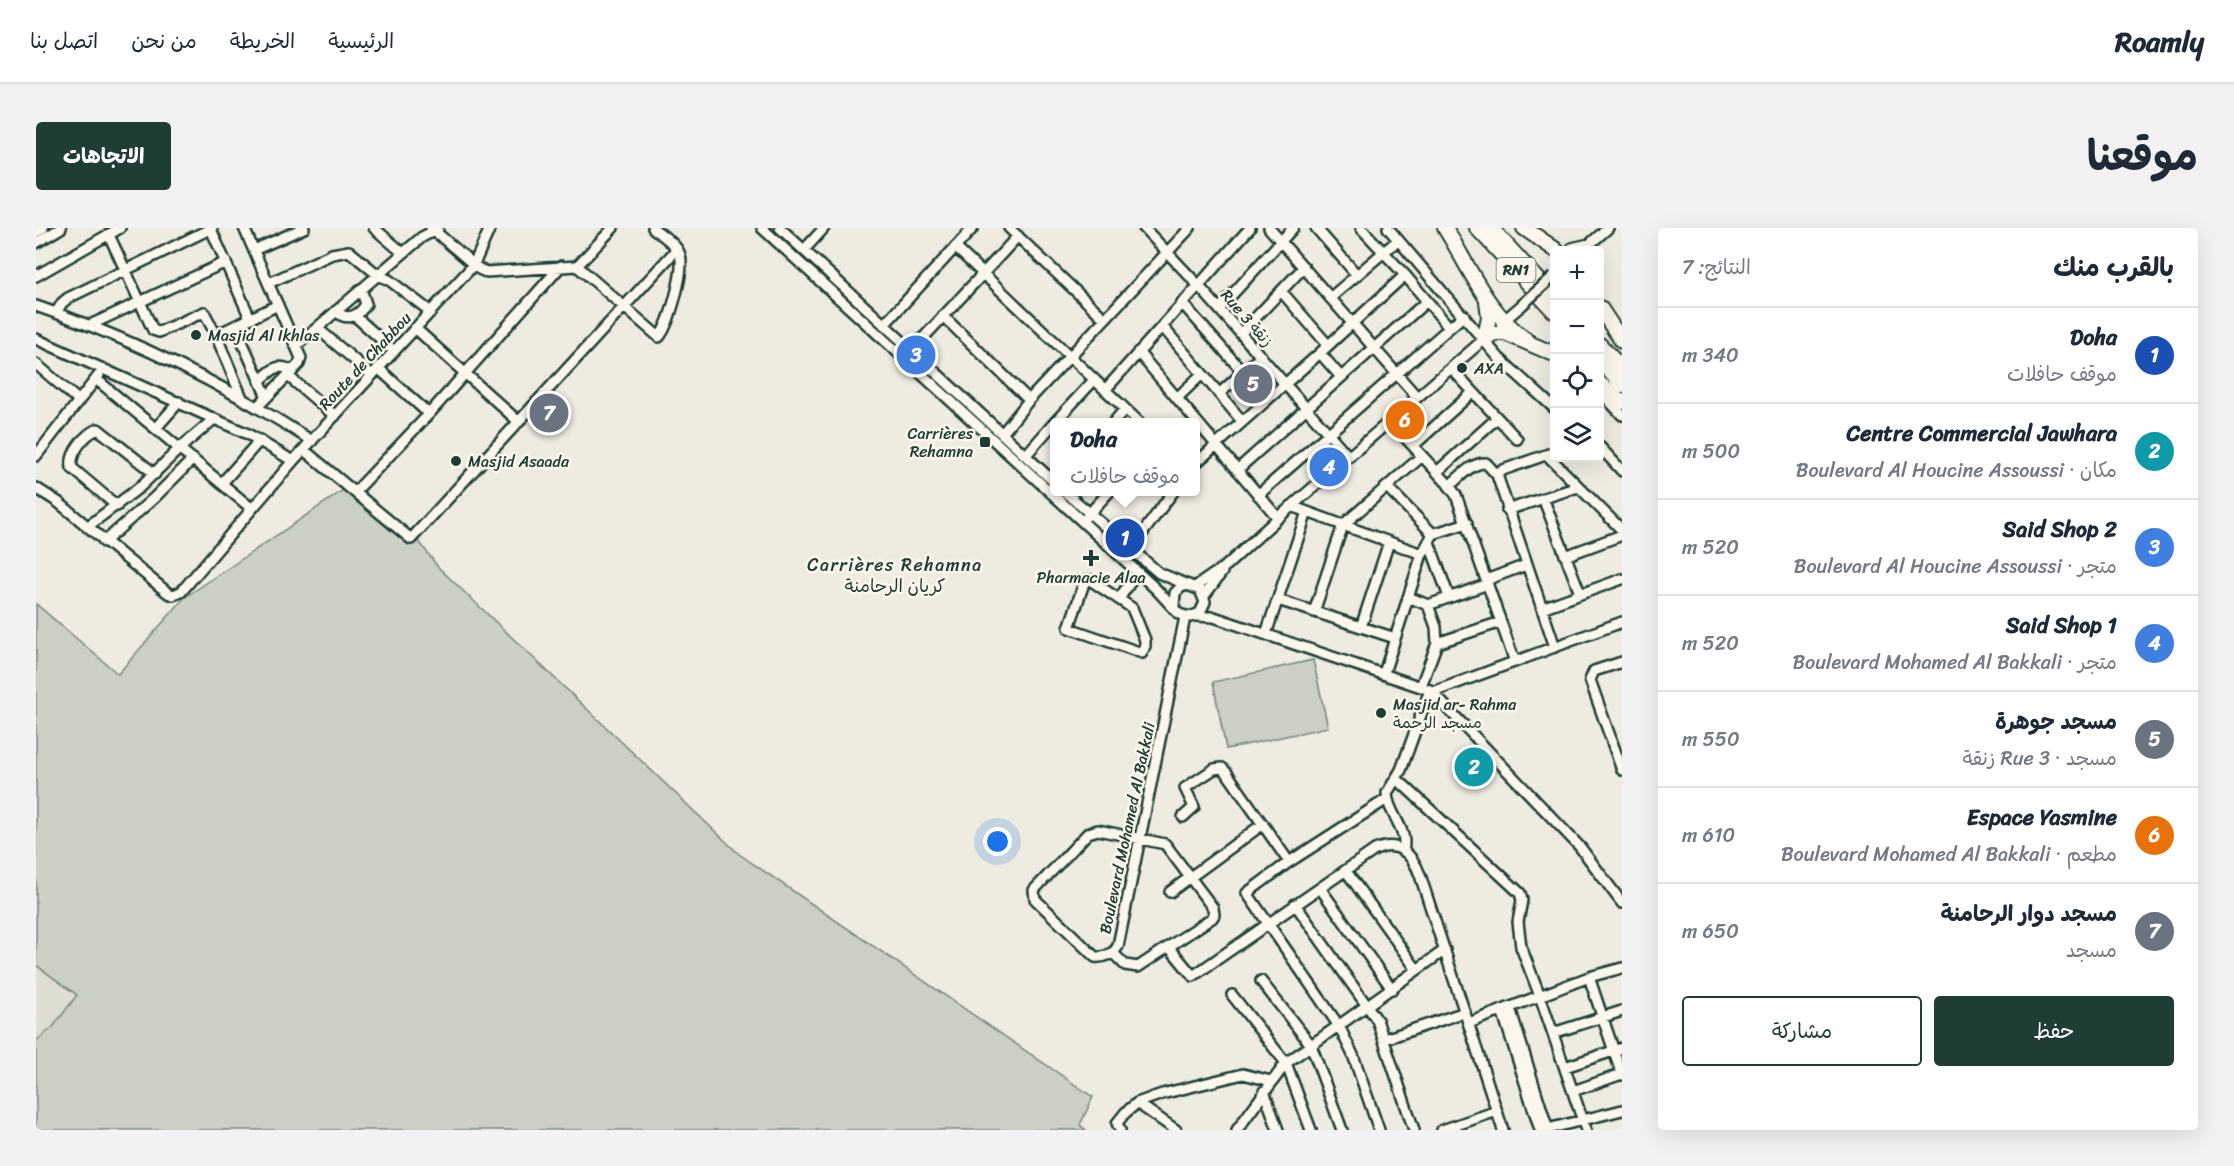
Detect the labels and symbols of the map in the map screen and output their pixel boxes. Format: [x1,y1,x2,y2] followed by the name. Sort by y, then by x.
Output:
[1496,258,1536,282] road number: RN1
[1213,282,1281,354] street label: Rue 3 زنقة
[311,305,419,417] street label: Route de Chabbou
[208,321,320,350] place label: Masjid Al Ikhlas
[189,328,203,342] marker: Masjid Al Ikhlas
[896,332,936,378] pin: 3
[1473,354,1504,383] place label: AXA
[1455,361,1469,375] marker: AXA
[1234,362,1272,406] pin: 5
[530,390,568,435] pin: 7
[1386,398,1424,442] pin: 6
[908,419,974,466] place label: Carrières Rehamna
[978,435,992,449] marker: Carrières Rehamna
[1310,444,1348,490] pin: 4
[468,447,570,476] place label: Masjid Asaada
[449,454,463,468] marker: Masjid Asaada
[1106,516,1144,560] pin: 1
[807,549,983,602] district label: Carrières Rehamna كريان الرحامنة
[1084,551,1098,565] marker: Pharmacie Alaa
[1037,563,1145,592] place label: Pharmacie Alaa
[1393,690,1517,737] place label: Masjid ar- Rahma مسجد الرحمة
[1374,706,1388,720] marker: Masjid ar- Rahma مسجد الرحمة
[1090,719,1164,937] street label: Boulevard Mohamed Al Bakkali
[1454,744,1494,790] pin: 2
[983,827,1012,856] your location

